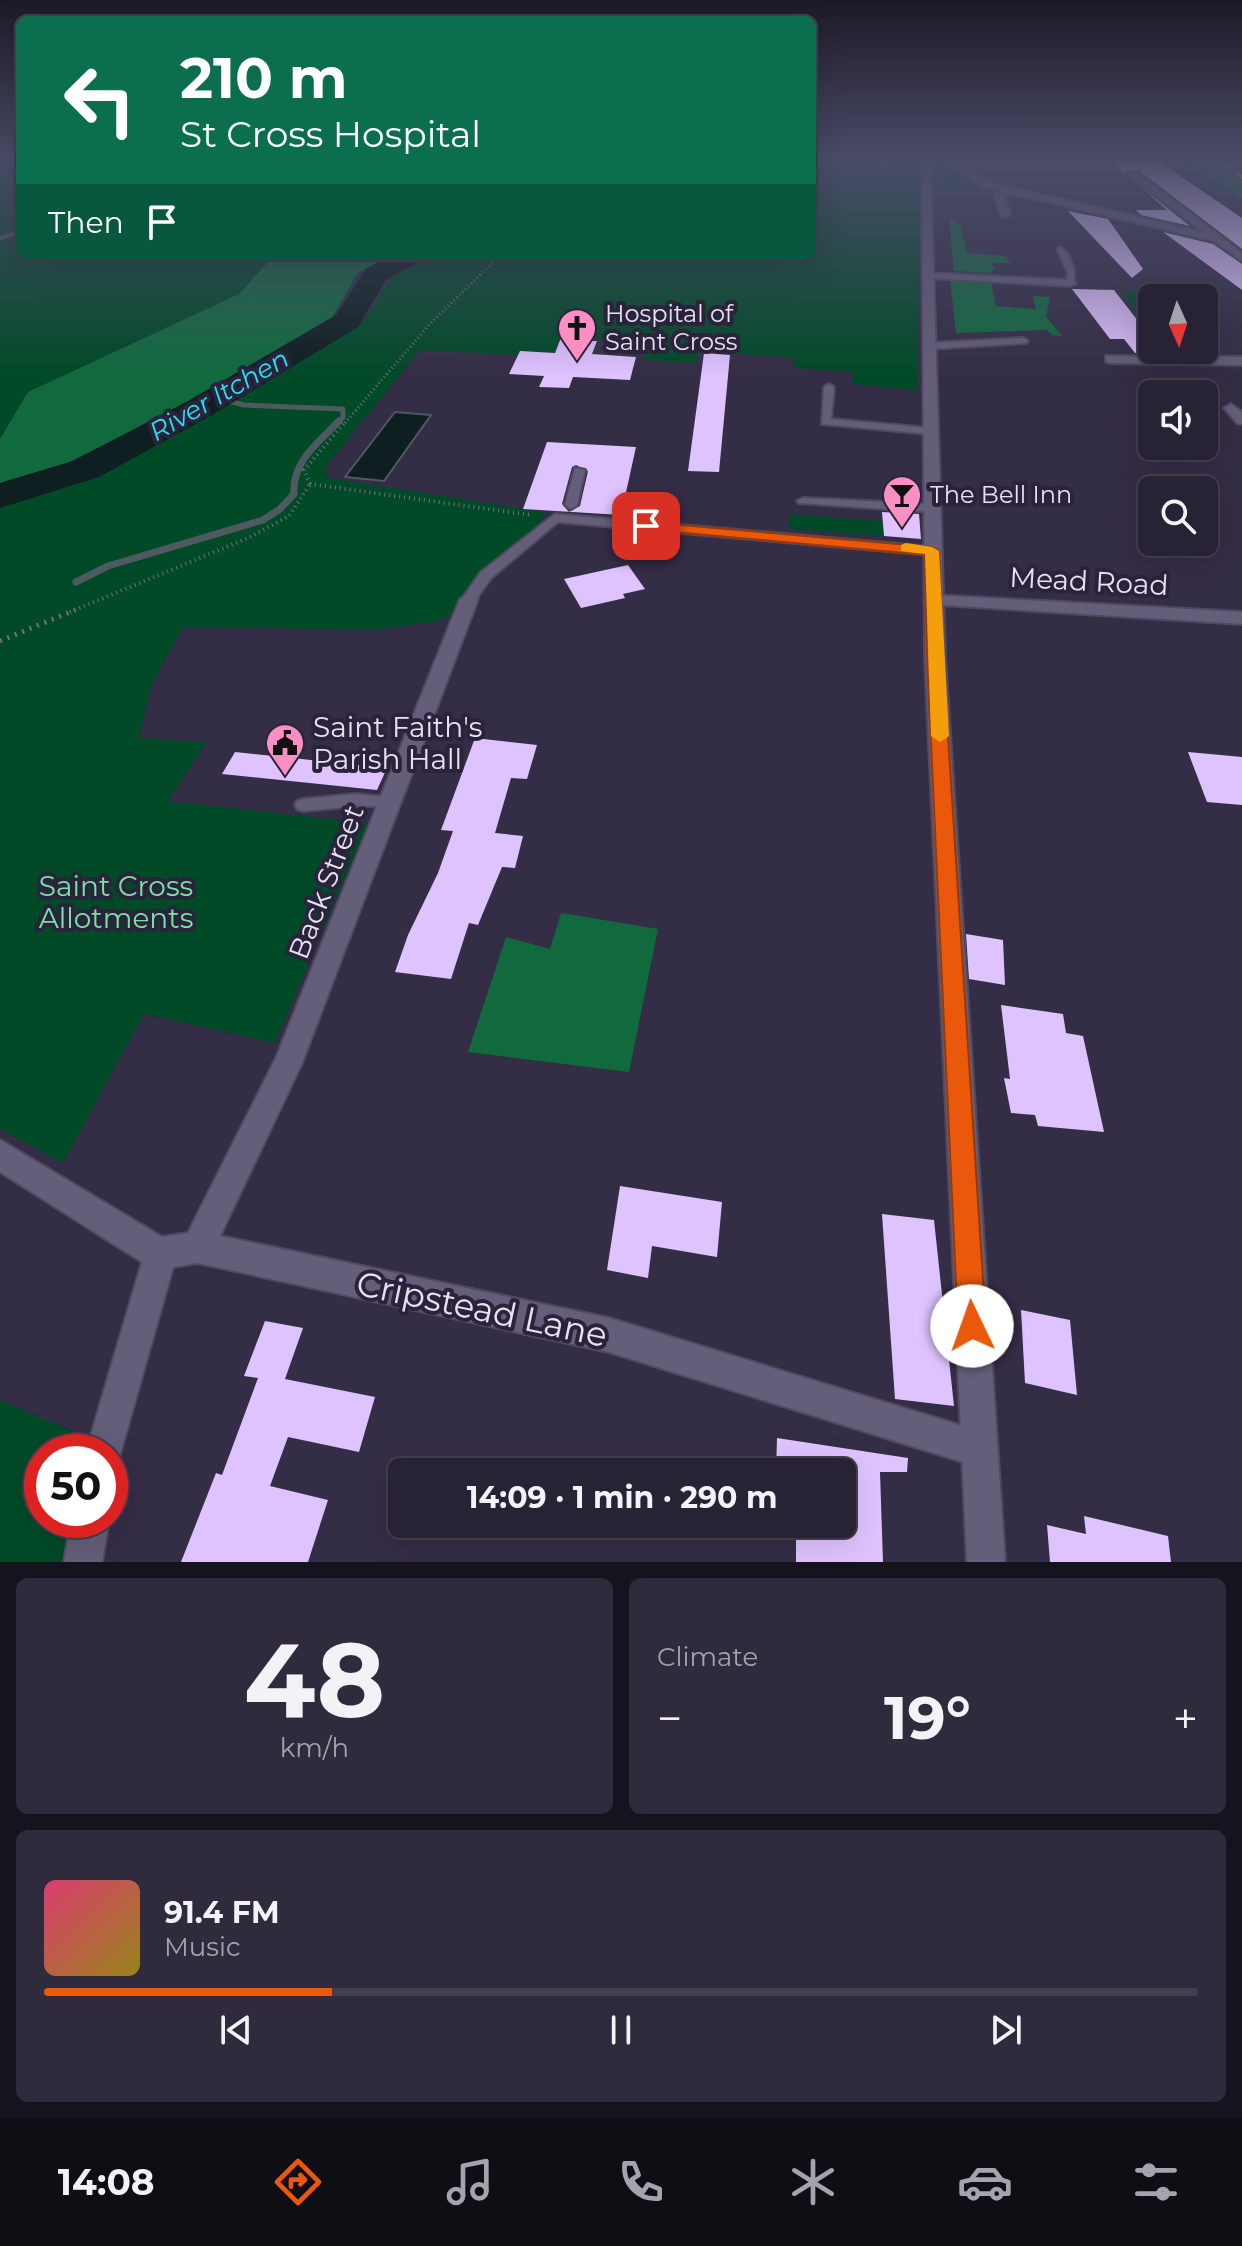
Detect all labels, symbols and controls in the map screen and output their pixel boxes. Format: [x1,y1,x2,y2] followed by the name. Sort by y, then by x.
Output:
[180,44,348,112] text: 210 m
[48,48,152,152] icon: left
[180,112,481,156] text: St Cross Hospital
[140,200,184,244] icon: arrive
[48,204,124,241] text: Then
[1138,284,1218,364] north arrow
[1138,284,1218,556] map controls
[605,299,737,356] place label: Hospital of Saint Cross
[556,307,598,362] church icon: Hospital of Saint Cross
[144,342,294,448] water label: River Itchen
[1138,380,1218,460] button: sound
[881,474,923,529] bar icon: The Bell Inn
[1138,476,1218,556] button: search
[930,480,1072,509] place label: The Bell Inn
[612,492,680,560] pin
[624,504,668,548] icon: arrive
[1009,560,1169,602] street label: Mead Road
[313,710,482,776] place label: Saint Faith's Parish Hall
[264,722,306,777] public building icon: Saint Faith's Parish Hall
[281,800,371,964] street label: Back Street
[39,869,193,935] park label: Saint Cross Allotments
[353,1262,611,1356] street label: Cripstead Lane
[930,1284,1014,1368] position arrow
[24,1434,128,1538] speed limit sign: 50
[467,1479,777,1516] text: 14:09 · 1 min · 290 m
[244,1616,385,1743] text: 48
[657,1641,758,1673] text: Climate
[884,1681,971,1754] text: 19°
[657,1691,682,1745] text: −
[1173,1691,1198,1745] text: +
[280,1732,349,1764] text: km/h
[164,1894,280,1931] text: 91.4 FM
[164,1931,241,1963] text: Music
[214,2008,258,2052] icon: previous
[599,2008,643,2052] icon: pause
[984,2008,1028,2052] icon: next
[270,2154,326,2210] icon: directions
[442,2154,498,2210] icon: music
[613,2154,669,2210] icon: phone
[785,2154,841,2210] icon: climate
[957,2154,1013,2210] icon: car
[1128,2154,1184,2210] icon: filters
[58,2160,155,2204] text: 14:08

